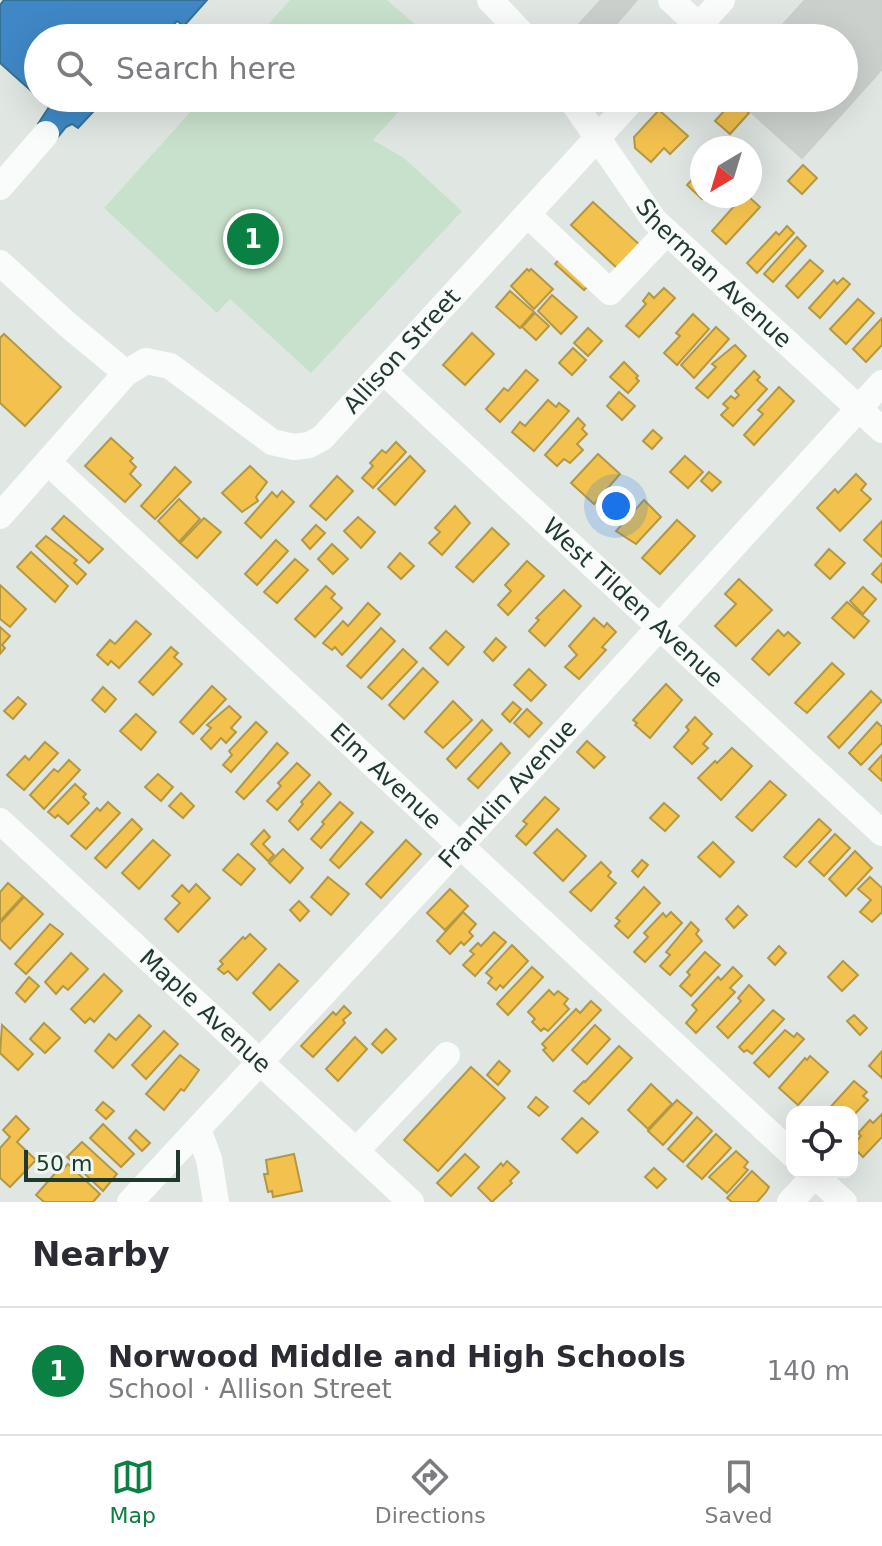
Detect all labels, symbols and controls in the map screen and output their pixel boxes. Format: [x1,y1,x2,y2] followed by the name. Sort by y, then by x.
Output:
[24,24,858,112] search box
[52,46,96,90] icon: search
[116,51,296,86] text: Search here
[690,136,762,208] north arrow
[630,193,798,354] street label: Sherman Avenue
[227,209,279,269] pin: 1
[338,283,466,419] street label: Allison Street
[596,486,636,526] your location
[537,512,729,693] street label: West Tilden Avenue
[433,714,582,874] street label: Franklin Avenue
[324,718,447,835] street label: Elm Avenue
[134,944,277,1079] street label: Maple Avenue
[786,1106,858,1178] map controls
[786,1106,858,1178] button: locate
[24,1146,180,1182] scale bar
[36,1151,92,1176] text: 50 m
[32,1234,170,1274] text: Nearby
[108,1339,686,1374] text: Norwood Middle and High Schools
[49,1356,67,1386] text: 1
[767,1356,850,1386] text: 140 m
[108,1374,392,1404] text: School · Allison Street
[109,1455,156,1528] tab: Map
[375,1455,486,1528] tab: Directions
[705,1455,773,1528] tab: Saved

